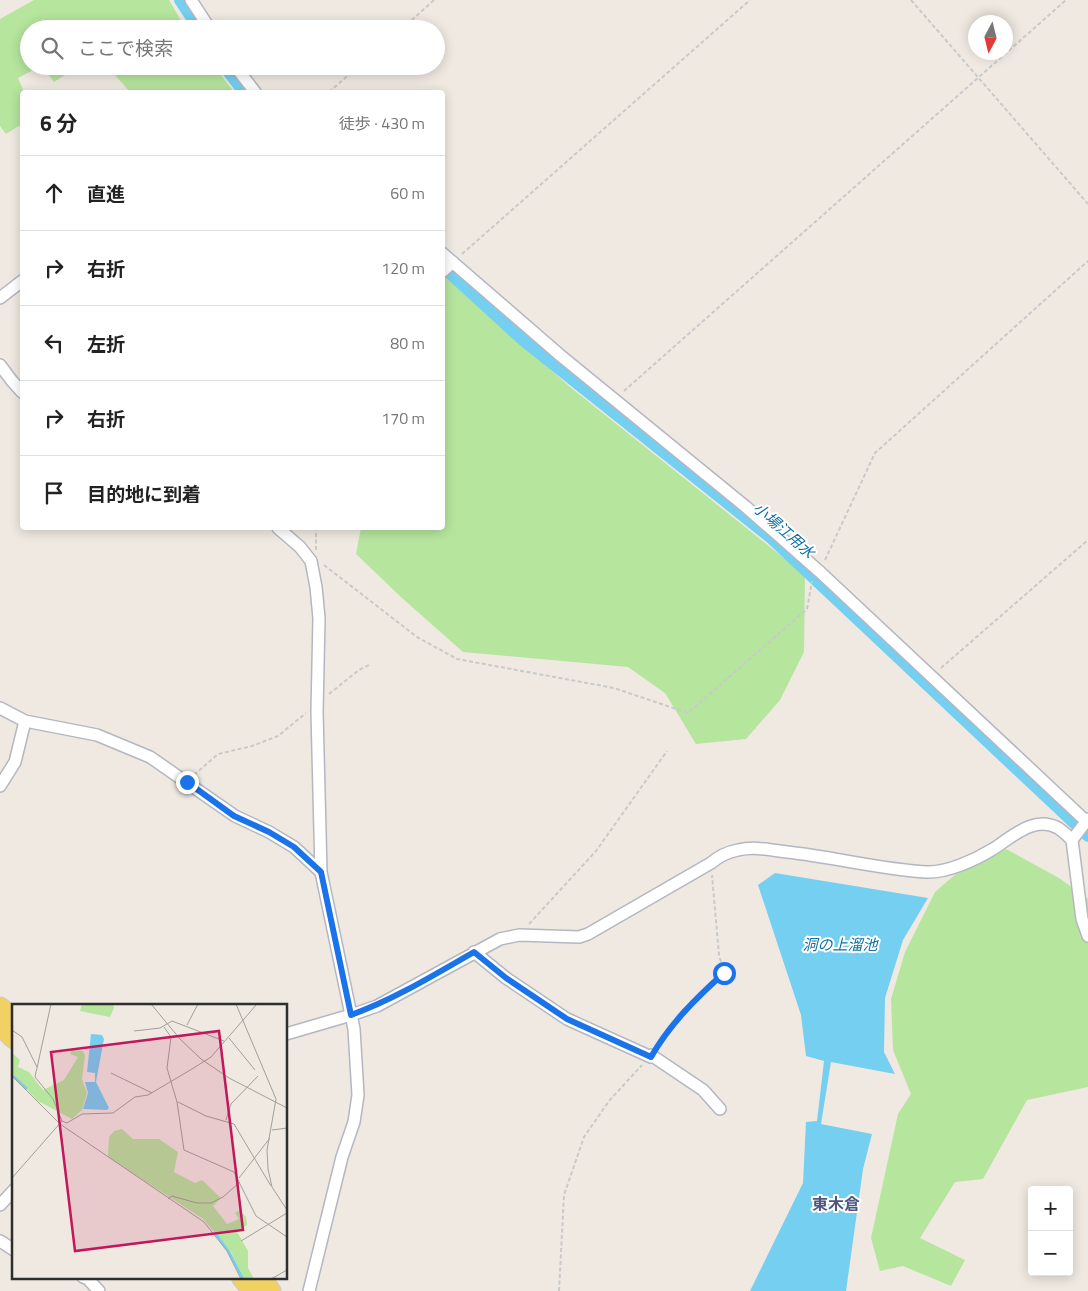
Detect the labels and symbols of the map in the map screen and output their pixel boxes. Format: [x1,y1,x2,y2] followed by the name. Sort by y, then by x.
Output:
[968,15,1013,60] north arrow
[748,497,821,565] water label: 小場江用水
[176,771,199,794] route end
[802,933,879,956] water label: 洞の上溜池
[713,962,736,985] route start
[12,1004,288,1278] inset map
[812,1192,860,1216] district label: 東木倉

